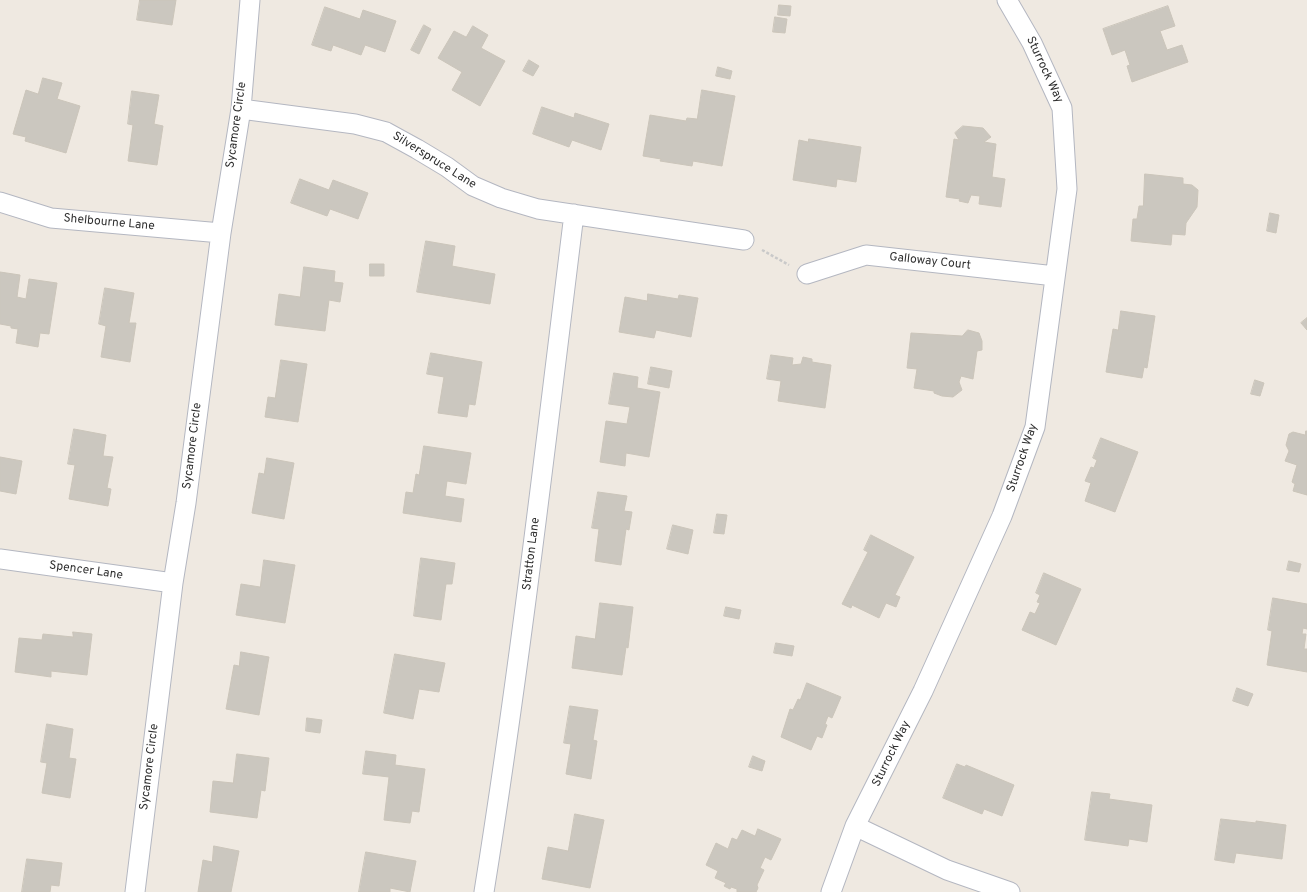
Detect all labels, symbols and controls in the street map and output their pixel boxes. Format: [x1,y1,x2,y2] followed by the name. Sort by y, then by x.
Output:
[1022,35,1066,105] street label: Sturrock Way
[224,81,250,169] street label: Sycamore Circle
[389,129,479,193] street label: Silverspruce Lane
[63,212,155,234] street label: Shelbourne Lane
[888,251,972,273] street label: Galloway Court
[181,402,205,490] street label: Sycamore Circle
[1005,422,1041,494] street label: Sturrock Way
[520,517,544,591] street label: Stratton Lane
[48,559,124,583] street label: Spencer Lane
[870,719,914,789] street label: Sturrock Way
[138,723,162,811] street label: Sycamore Circle

